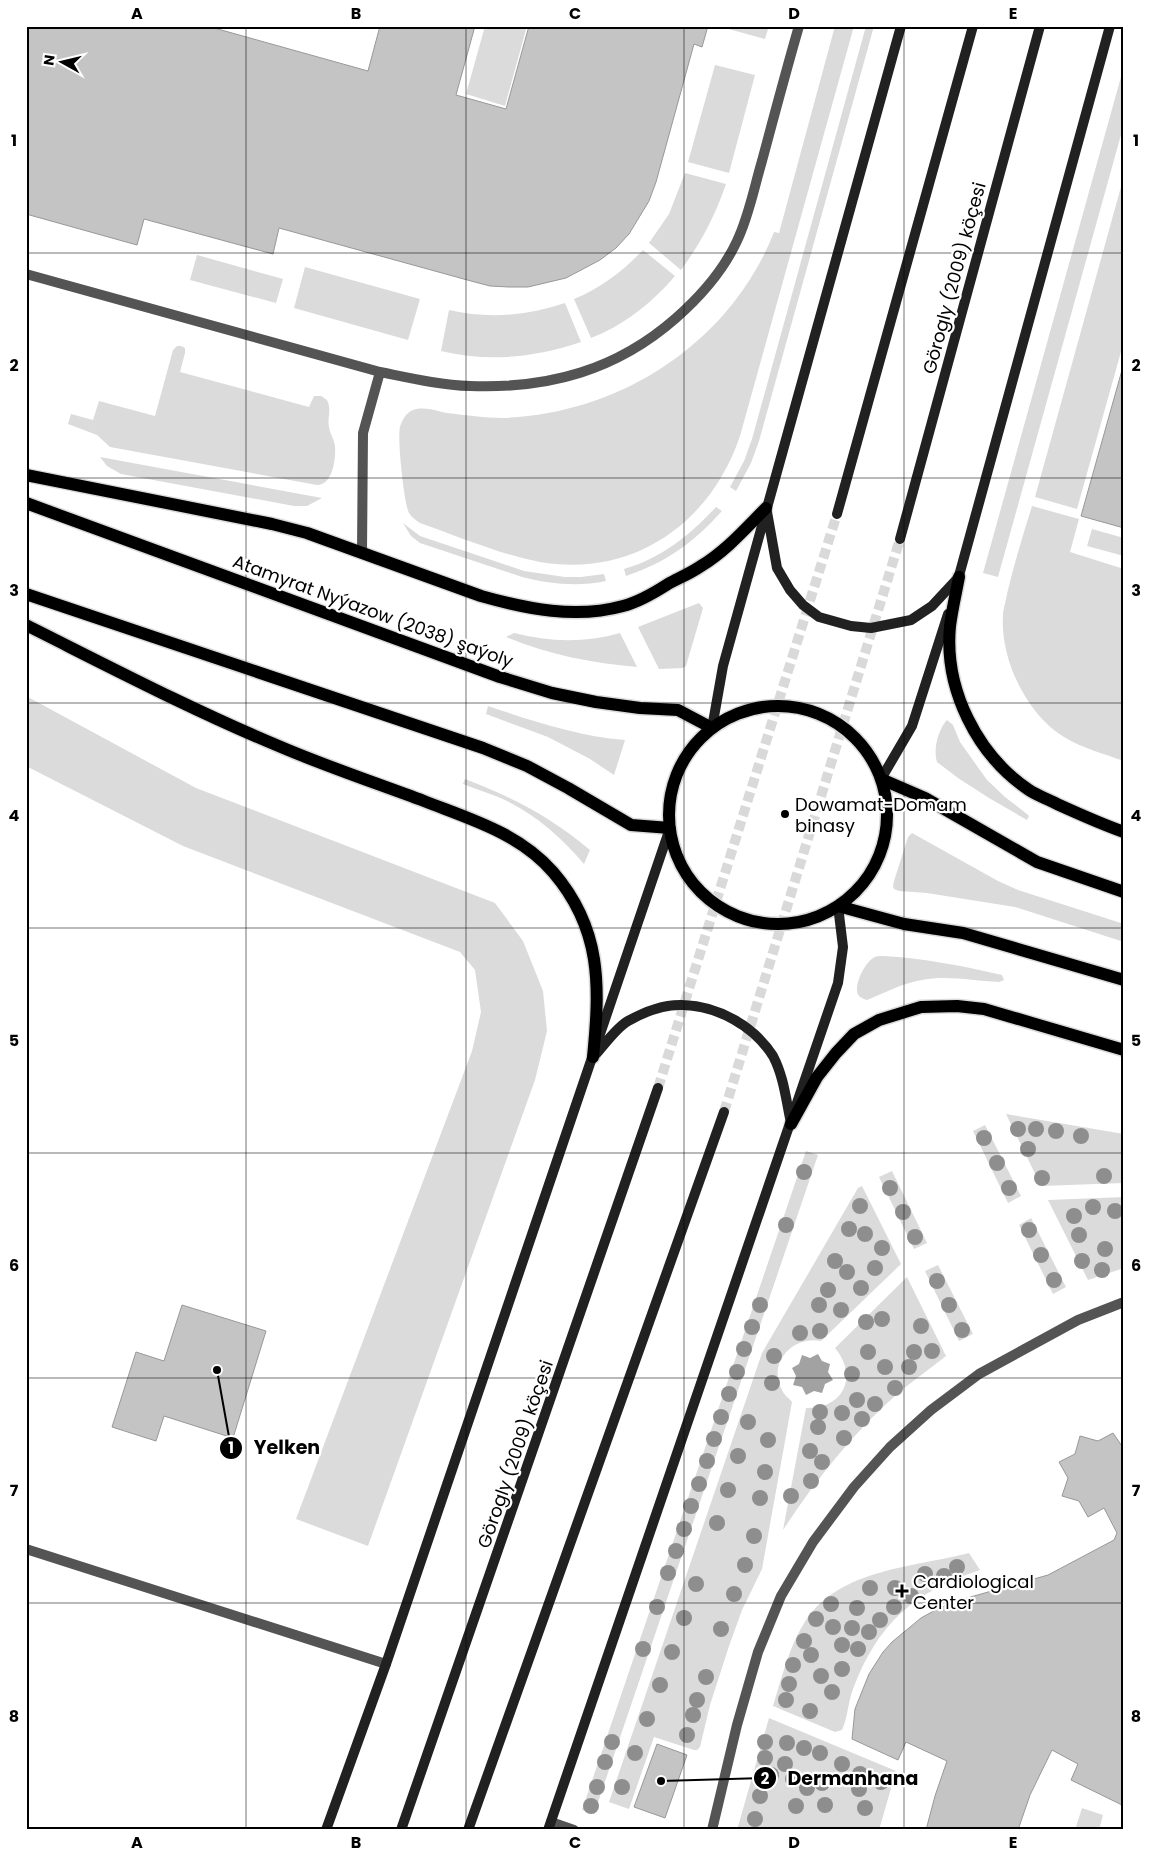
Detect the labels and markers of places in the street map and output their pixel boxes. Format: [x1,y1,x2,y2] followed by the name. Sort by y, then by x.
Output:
[795,792,967,838] place label: Dowamat-Domam binasy
[779,808,791,820] marker: Dowamat-Domam binasy
[218,1431,330,1465] callout: Yelken
[913,1569,1034,1615] place label: Cardiological Center
[895,1584,909,1598] marker: Cardiological Center
[752,1761,928,1795] callout: Dermanhana

